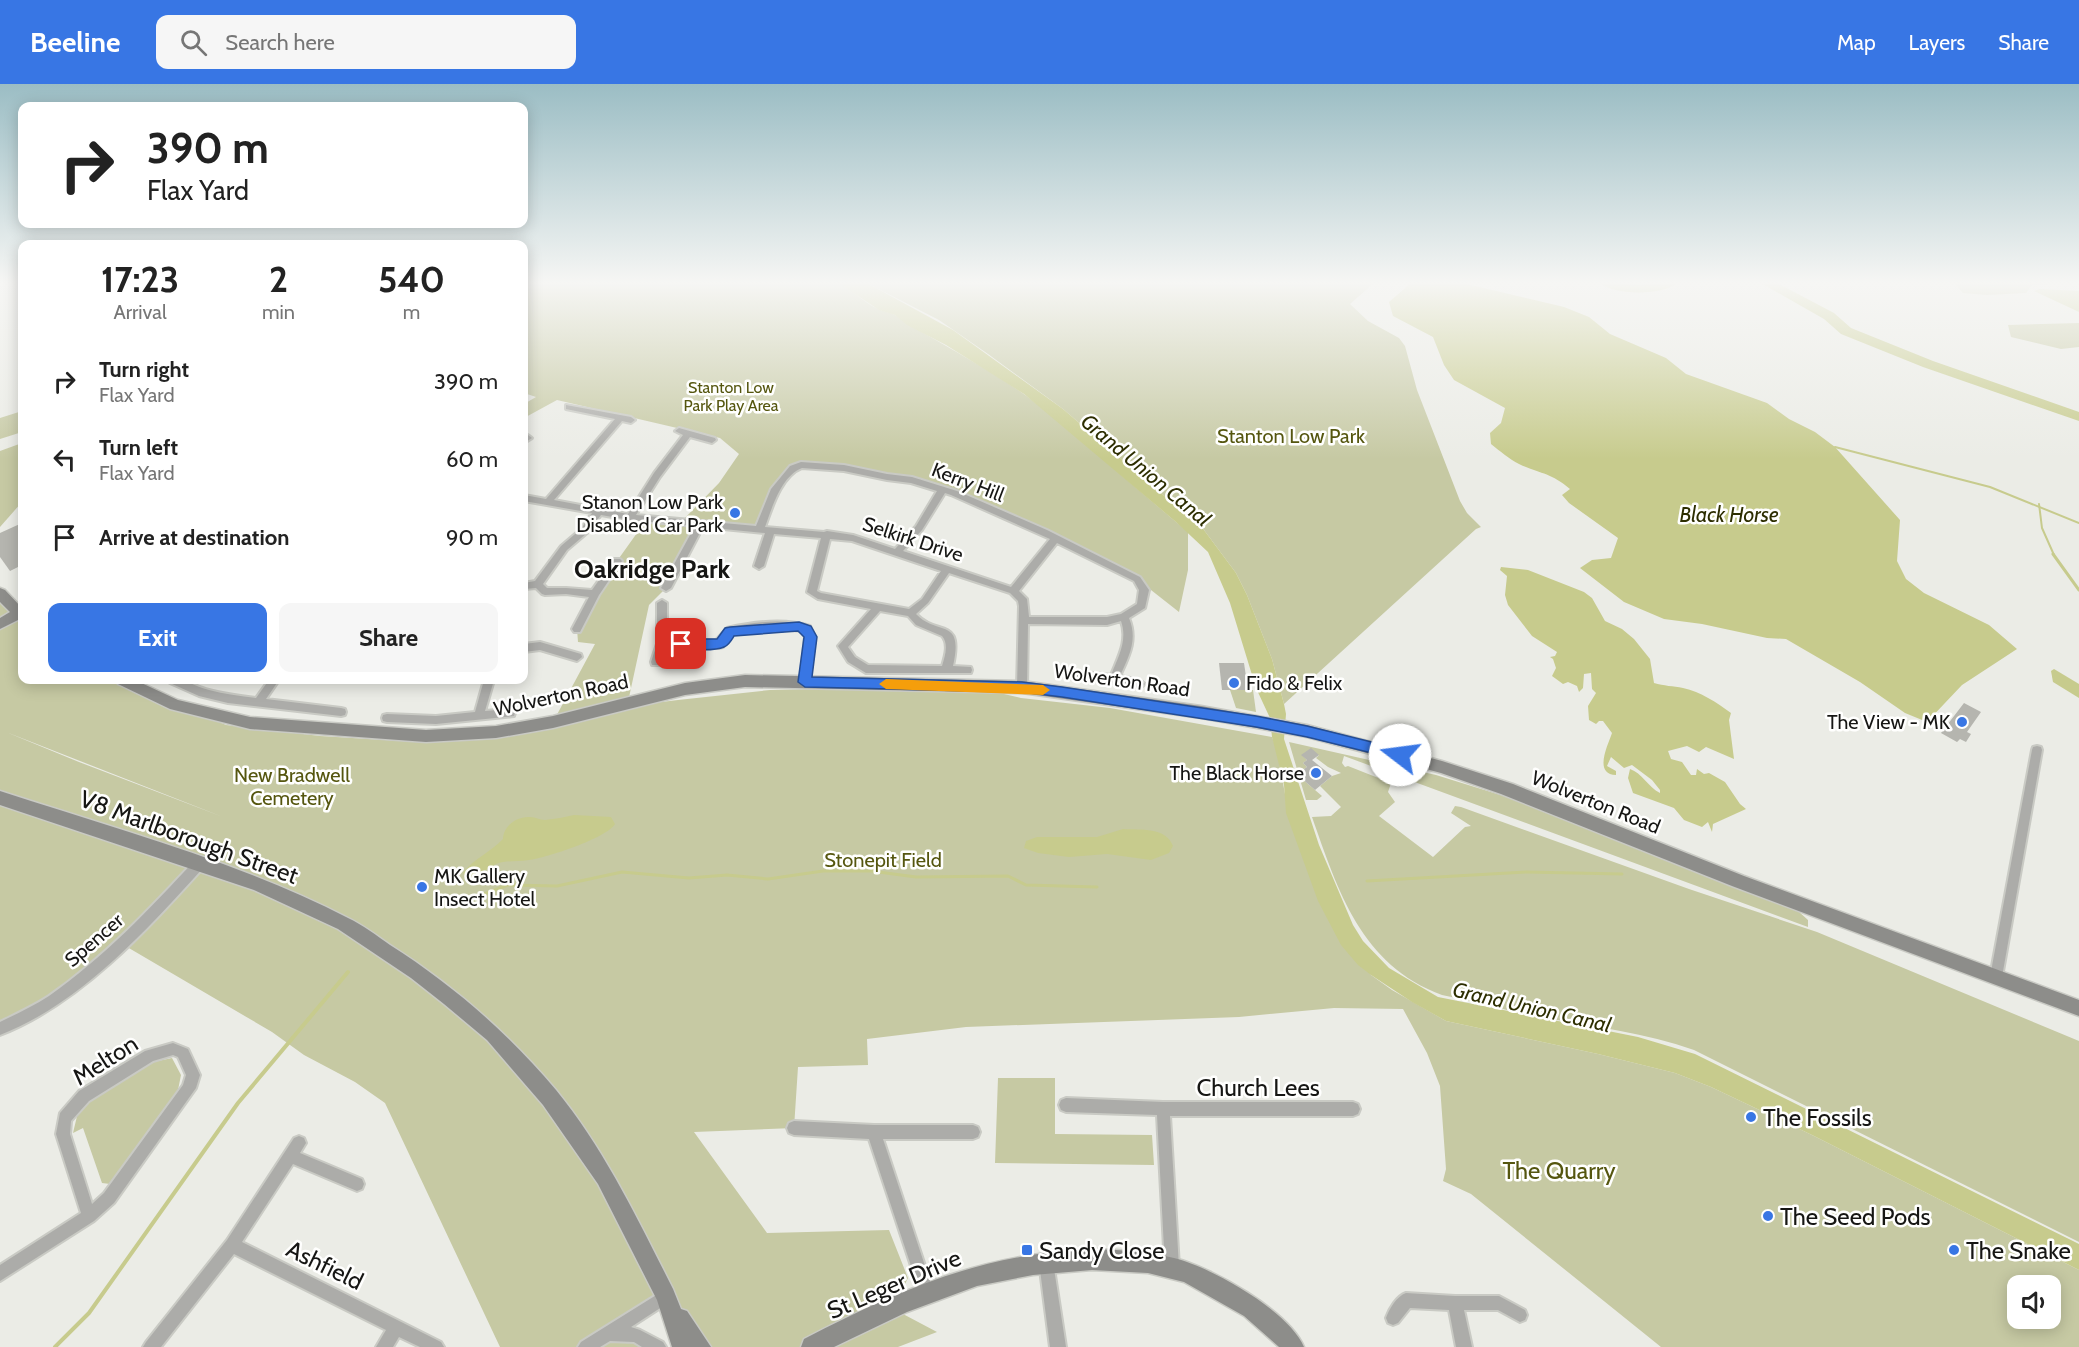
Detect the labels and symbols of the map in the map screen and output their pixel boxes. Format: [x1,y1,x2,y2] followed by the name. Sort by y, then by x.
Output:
[684,378,779,415] park label: Stanton Low Park Play Area
[1076,408,1216,532] water label: Grand Union Canal
[1217,424,1365,448] park label: Stanton Low Park
[928,457,1008,507] street label: Kerry Hill
[576,490,723,537] place label: Stanon Low Park Disabled Car Park
[1679,502,1779,527] water label: Black Horse
[728,506,742,520] marker: Stanon Low Park Disabled Car Park
[860,511,966,567] street label: Selkirk Drive
[574,553,731,585] district label: Oakridge Park
[655,618,706,669] pin
[1053,659,1191,701] street label: Wolverton Road
[492,669,630,721] street label: Wolverton Road
[1246,671,1343,695] place label: Fido & Felix
[1227,676,1241,690] marker: Fido & Felix
[1827,710,1951,734] place label: The View - MK
[1955,715,1969,729] marker: The View - MK
[1368,723,1432,787] position arrow
[1170,761,1304,785] place label: The Black Horse
[234,763,350,810] park label: New Bradwell Cemetery
[1528,765,1664,839] street label: Wolverton Road
[1309,766,1323,780] marker: The Black Horse
[76,784,302,890] street label: V8 Marlborough Street
[824,848,942,872] park label: Stonepit Field
[434,864,536,911] place label: MK Gallery Insect Hotel
[415,880,429,894] marker: MK Gallery Insect Hotel
[60,908,129,972] street label: Spencer
[1450,977,1614,1037] water label: Grand Union Canal
[67,1029,143,1091] street label: Melton
[1196,1073,1320,1102] street label: Church Lees
[1763,1103,1872,1132] place label: The Fossils
[1744,1110,1758,1124] marker: The Fossils
[1502,1156,1616,1185] park label: The Quarry
[1780,1202,1931,1231] place label: The Seed Pods
[1761,1209,1775,1223] marker: The Seed Pods
[282,1234,368,1296] street label: Ashfield
[1039,1236,1165,1265] place label: Sandy Close
[1966,1236,2071,1265] place label: The Snake
[823,1243,965,1325] street label: St Leger Drive
[1020,1243,1034,1257] marker: Sandy Close
[1947,1243,1961,1257] marker: The Snake

